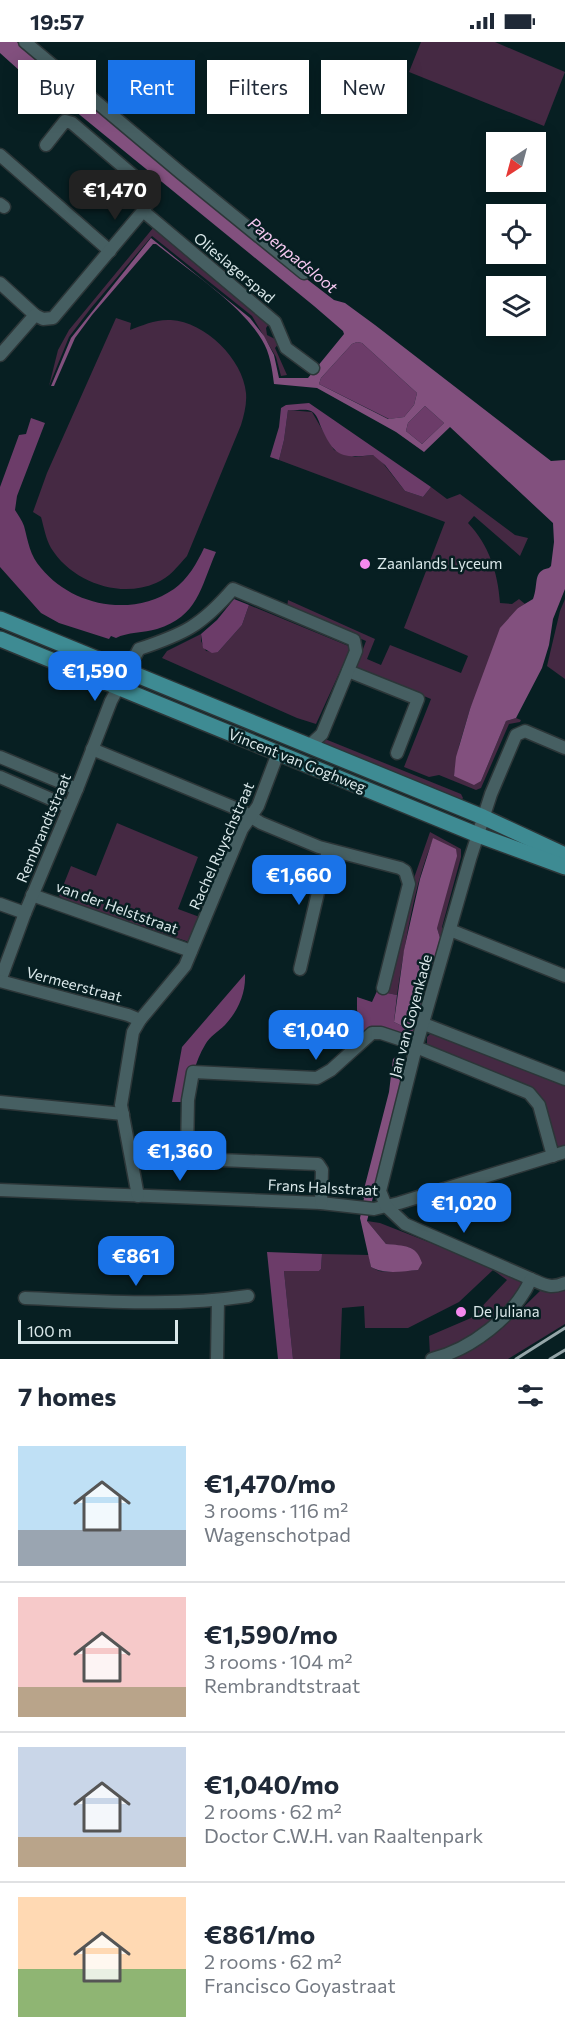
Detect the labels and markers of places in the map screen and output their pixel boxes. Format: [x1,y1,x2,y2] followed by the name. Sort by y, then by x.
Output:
[66,170,164,221] pin: €1,470
[377,554,502,572] place label: Zaanlands Lyceum
[358,557,372,571] marker: Zaanlands Lyceum
[46,651,144,702] pin: €1,590
[250,855,348,906] pin: €1,660
[267,1010,365,1061] pin: €1,040
[131,1131,229,1182] pin: €1,360
[415,1183,513,1234] pin: €1,020
[100,1236,172,1287] pin: €861
[473,1302,540,1320] place label: De Juliana
[454,1305,468,1319] marker: De Juliana

